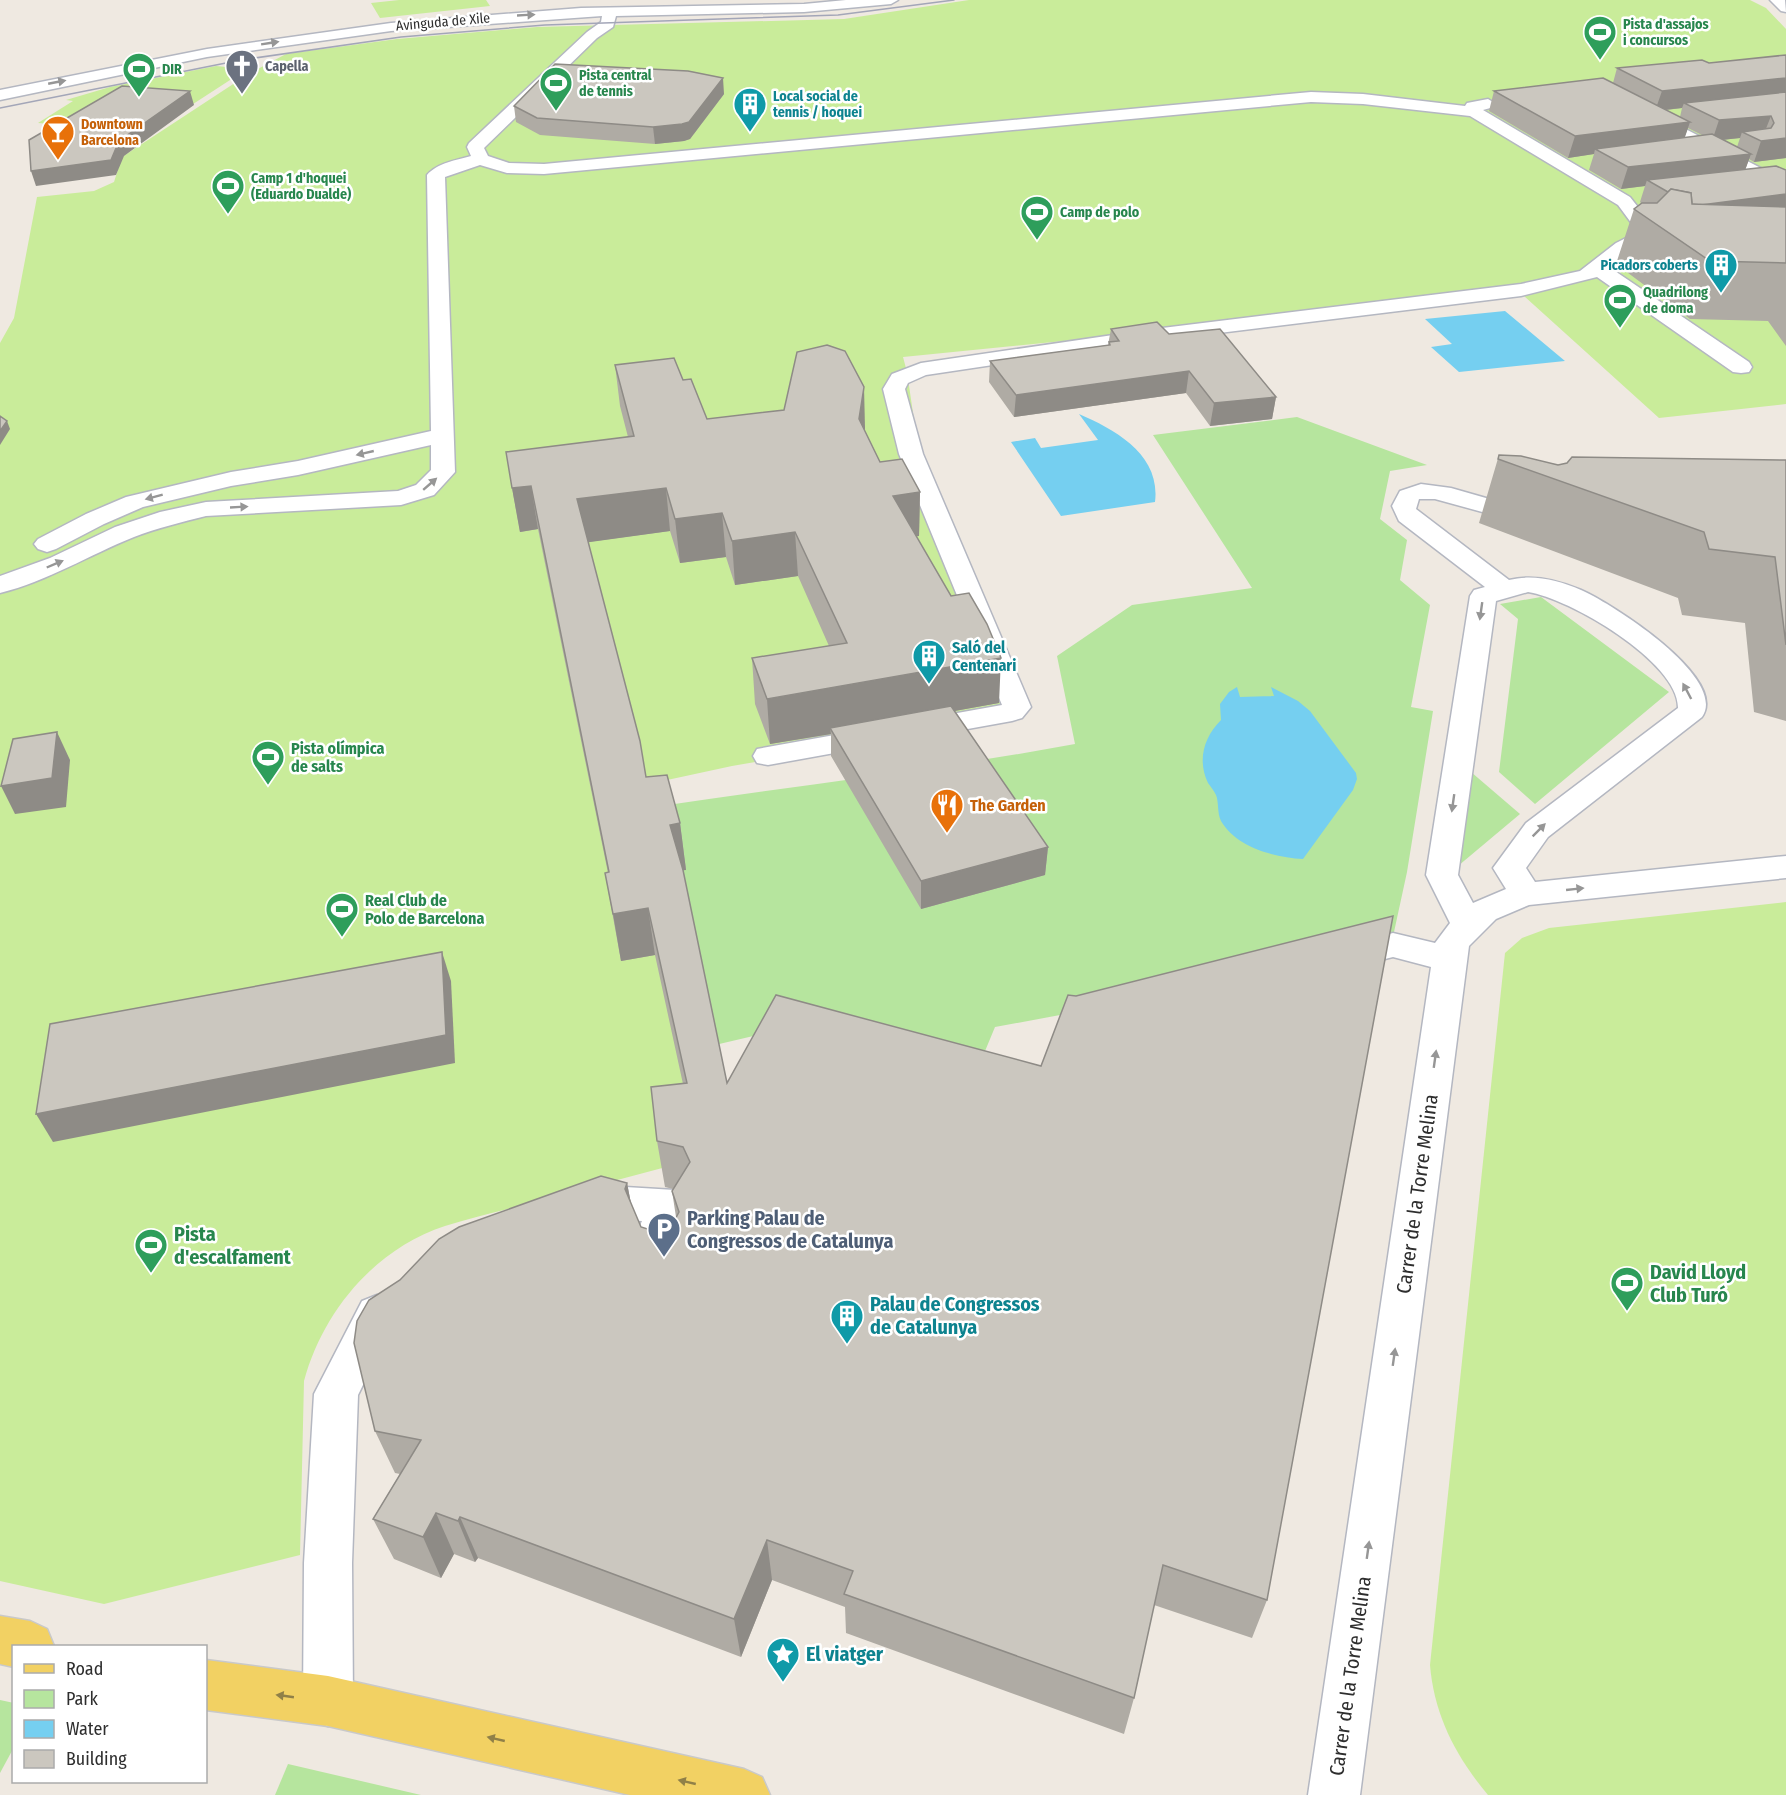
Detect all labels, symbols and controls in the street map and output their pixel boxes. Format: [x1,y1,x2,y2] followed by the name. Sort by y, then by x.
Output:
[395,9,491,35] street label: Avinguda de Xile
[516,11,535,20] one-way arrow
[1582,14,1618,61] sports icon: Pista d'assajos i concursos
[1623,16,1709,49] place label: Pista d'assajos i concursos
[260,39,279,48] one-way arrow
[224,48,260,95] church icon: Capella
[121,51,157,98] sports icon: DIR
[265,58,308,75] place label: Capella
[162,61,182,78] place label: DIR
[538,65,574,112] sports icon: Pista central de tennis
[579,67,652,100] place label: Pista central de tennis
[48,77,67,86] one-way arrow
[732,86,768,133] building icon: Local social de tennis / hoquei
[773,88,862,121] place label: Local social de tennis / hoquei
[40,114,76,161] bar icon: Downtown Barcelona
[81,116,143,149] place label: Downtown Barcelona
[210,168,246,215] sports icon: Camp 1 d'hoquei (Eduardo Dualde)
[251,170,351,203] place label: Camp 1 d'hoquei (Eduardo Dualde)
[1019,194,1055,241] sports icon: Camp de polo
[1060,204,1140,221] place label: Camp de polo
[1703,247,1739,294] building icon: Picadors coberts
[1601,257,1698,274] place label: Picadors coberts
[1602,282,1638,329] sports icon: Quadrilong de doma
[1643,284,1708,317] place label: Quadrilong de doma
[355,449,374,458] one-way arrow
[422,478,437,491] one-way arrow
[144,493,163,503] one-way arrow
[230,502,249,511] one-way arrow
[46,559,64,569] one-way arrow
[1477,601,1486,620] one-way arrow
[911,638,947,685] building icon: Saló del Centenari
[952,638,1016,675] place label: Saló del Centenari
[1682,682,1692,699] one-way arrow
[250,739,286,786] sports icon: Pista olímpica de salts
[291,739,385,776] place label: Pista olímpica de salts
[929,787,965,834] restaurant icon: The Garden
[1448,794,1457,813] one-way arrow
[970,796,1046,815] place label: The Garden
[1531,823,1546,837] one-way arrow
[1565,884,1584,894] one-way arrow
[324,891,360,938] sports icon: Real Club de Polo de Barcelona
[365,891,484,928] place label: Real Club de Polo de Barcelona
[1431,1050,1440,1069] one-way arrow
[1391,1093,1443,1295] street label: Carrer de la Torre Melina
[687,1206,893,1253] place label: Parking Palau de Congressos de Catalunya
[646,1211,682,1258] parking icon: Parking Palau de Congressos de Catalunya
[174,1222,292,1269] place label: Pista d'escalfament
[133,1227,169,1274] sports icon: Pista d'escalfament
[1650,1260,1746,1307] place label: David Lloyd Club Turó
[1609,1265,1645,1312] sports icon: David Lloyd Club Turó
[870,1292,1040,1339] place label: Palau de Congressos de Catalunya
[829,1298,865,1345] building icon: Palau de Congressos de Catalunya
[1390,1347,1399,1366] one-way arrow
[1363,1540,1372,1559] one-way arrow
[1324,1575,1376,1777] street label: Carrer de la Torre Melina
[765,1636,801,1683] place icon: El viatger
[806,1642,884,1666] place label: El viatger
[12,1645,207,1783] legend
[66,1658,103,1680] text: Road
[66,1688,99,1710] text: Park
[275,1691,294,1700] one-way arrow
[66,1718,109,1740] text: Water
[487,1734,506,1744] one-way arrow
[66,1748,127,1770] text: Building
[677,1777,696,1786] one-way arrow

